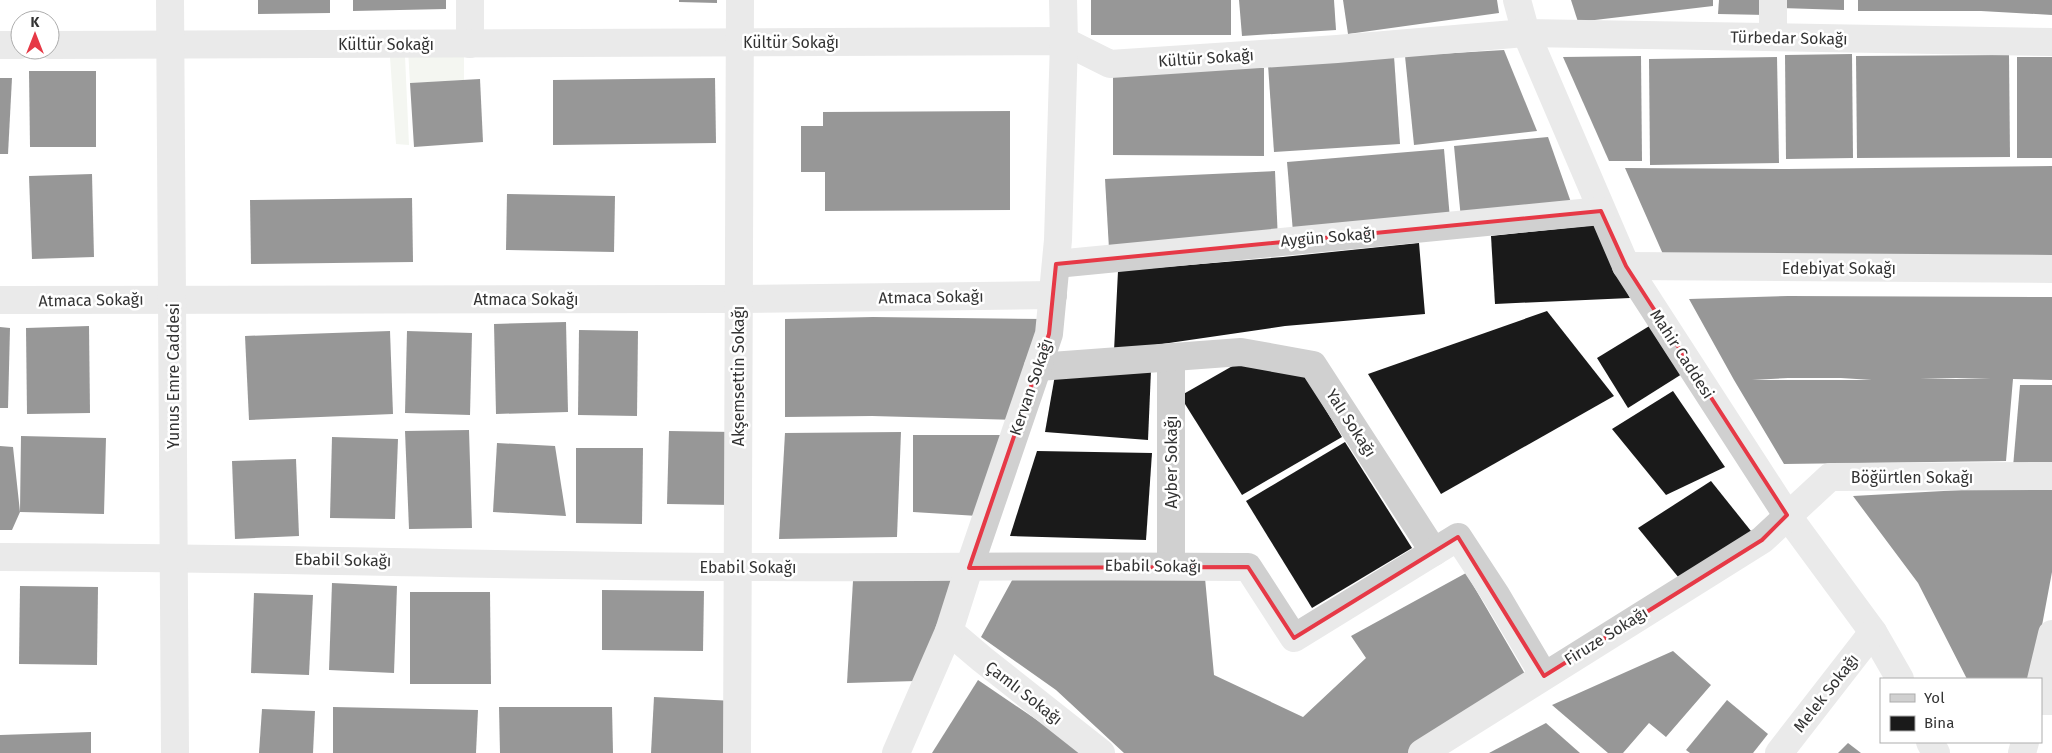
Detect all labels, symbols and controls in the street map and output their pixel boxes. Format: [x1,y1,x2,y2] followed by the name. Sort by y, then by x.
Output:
[10,10,60,60] north arrow
[31,14,41,31] text: K
[1730,27,1848,49] street label: Türbedar Sokağı
[743,33,839,52] street label: Kültür Sokağı
[338,35,434,54] street label: Kültür Sokağı
[1157,45,1255,71] street label: Kültür Sokağı
[1280,223,1376,251] street label: Aygün Sokağı
[1782,259,1896,278] street label: Edebiyat Sokağı
[878,287,984,307] street label: Atmaca Sokağı
[38,290,144,310] street label: Atmaca Sokağı
[473,290,579,309] street label: Atmaca Sokağı
[164,303,183,449] street label: Yunus Emre Caddesi
[729,306,749,446] street label: Akşemsettin Sokağı
[1646,306,1718,402] street label: Mahir Caddesi
[1006,336,1056,438] street label: Kervan Sokağı
[1322,386,1380,460] street label: Yalı Sokağı
[1162,415,1181,509] street label: Ayber Sokağı
[1851,468,1973,487] street label: Böğürtlen Sokağı
[294,550,392,570] street label: Ebabil Sokağı
[1104,556,1202,576] street label: Ebabil Sokağı
[700,558,796,577] street label: Ebabil Sokağı
[1561,603,1651,669] street label: Firuze Sokağı
[1789,650,1863,736] street label: Melek Sokağı
[981,657,1066,730] street label: Çamlı Sokağı
[1880,678,2042,743] legend
[1924,689,1945,707] text: Yol
[1924,714,1954,732] text: Bina

